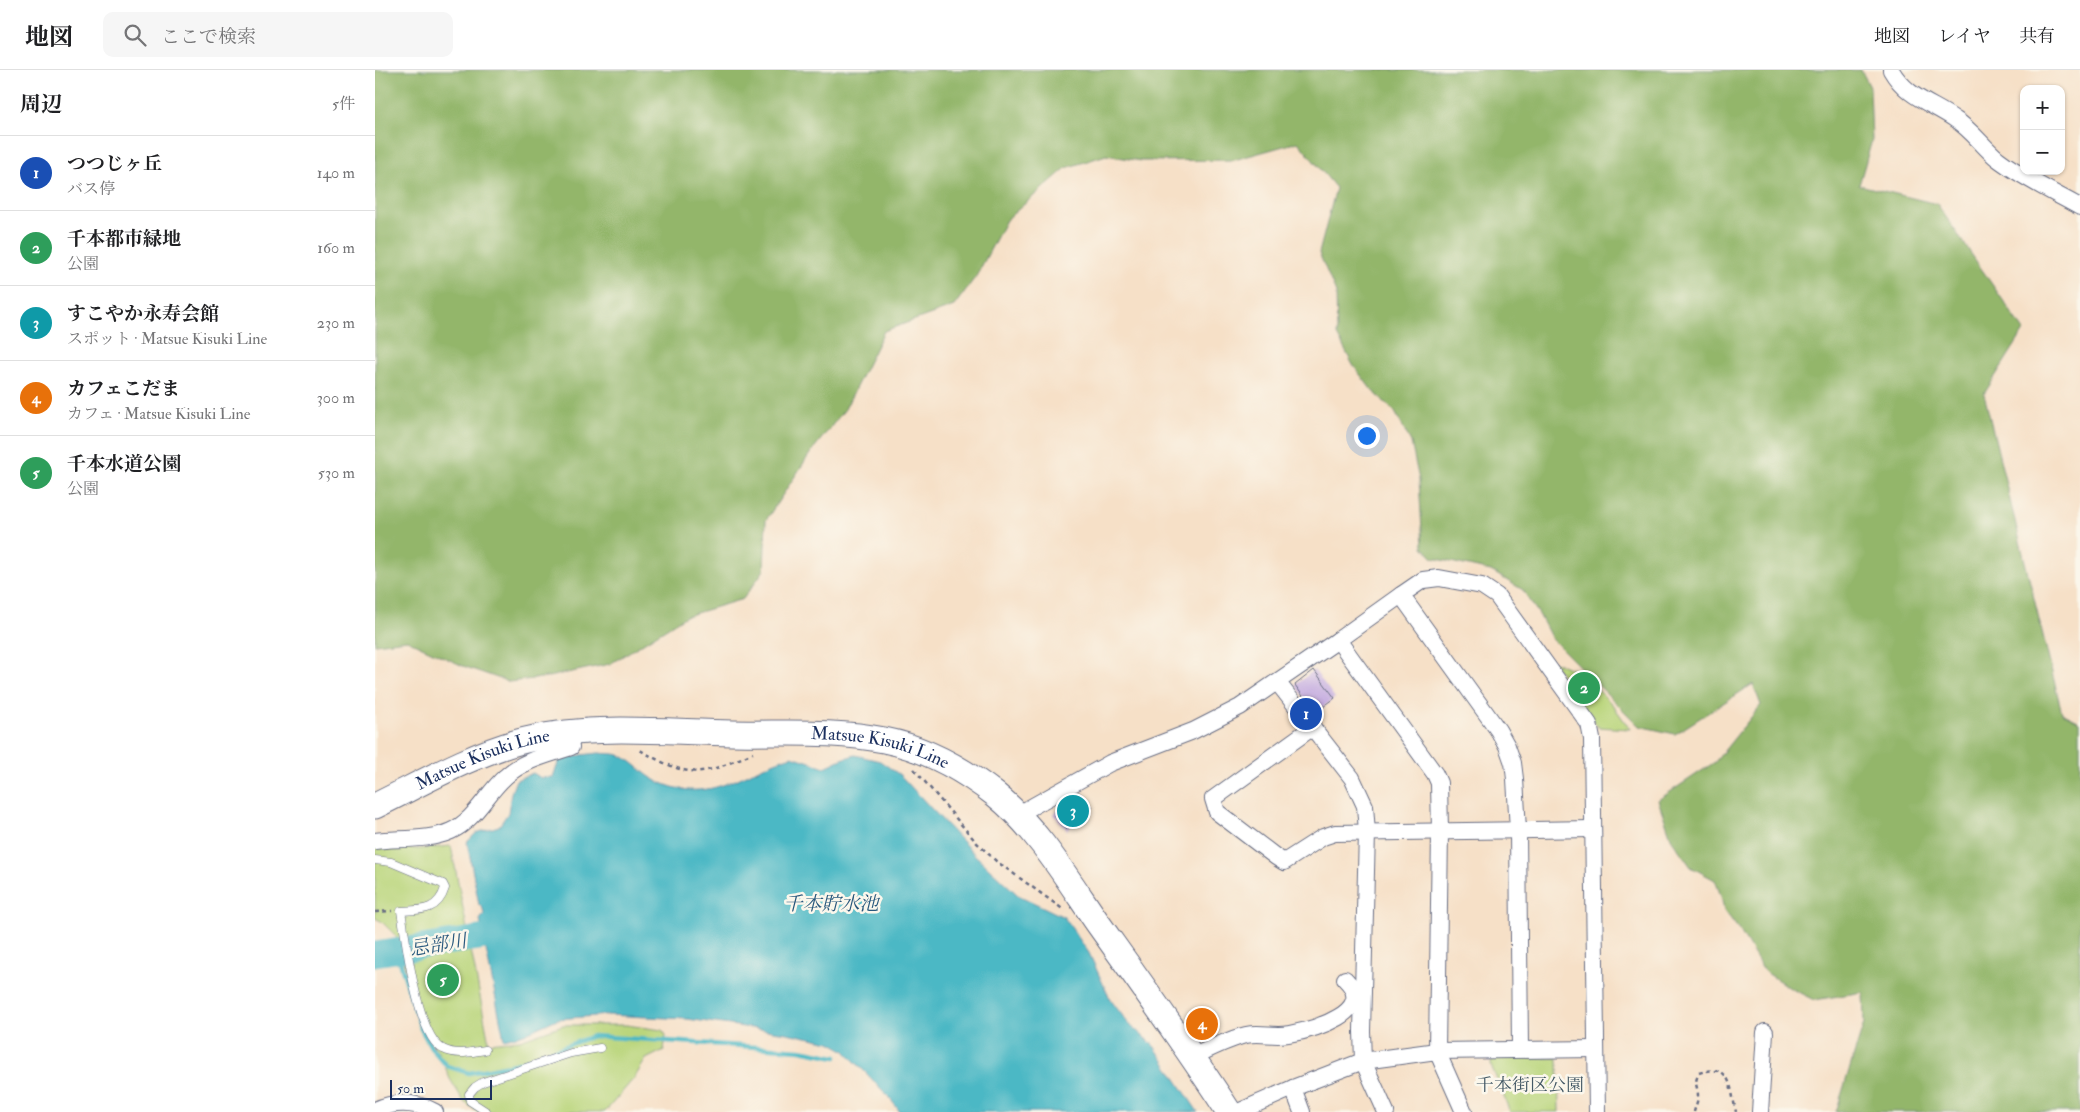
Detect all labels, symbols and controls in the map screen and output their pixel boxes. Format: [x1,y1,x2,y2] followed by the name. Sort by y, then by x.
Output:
[103,12,453,57] search box
[121,21,149,49] icon: search
[25,22,73,53] text: 地図
[161,25,256,49] text: ここで検索
[1874,25,1910,48] text: 地図
[1938,25,1991,48] text: レイヤ
[2019,25,2055,48] text: 共有
[2020,85,2065,175] map controls
[2020,85,2065,130] button: +
[20,91,62,118] text: 周辺
[332,94,355,114] text: 5件
[2020,130,2065,175] button: −
[67,152,162,176] text: つつじヶ丘
[33,163,39,183] text: 1
[317,163,355,183] text: 140 m
[67,179,115,199] text: バス停
[67,227,181,251] text: 千本都市緑地
[32,238,40,258] text: 2
[317,238,355,258] text: 160 m
[67,254,99,274] text: 公園
[67,302,219,326] text: すこやか永寿会館
[33,313,39,333] text: 3
[317,313,355,333] text: 230 m
[67,329,267,349] text: スポット · Matsue Kisuki Line
[67,377,180,401] text: カフェこだま
[32,388,40,408] text: 4
[317,388,355,408] text: 300 m
[67,404,250,424] text: カフェ · Matsue Kisuki Line
[1354,423,1380,449] your location
[67,452,181,476] text: 千本水道公園
[32,463,40,483] text: 5
[318,463,355,483] text: 530 m
[67,479,99,499] text: 公園
[1568,669,1600,707] pin: 2
[1290,695,1322,733] pin: 1
[811,722,954,775] street label: Matsue Kisuki Line
[412,724,552,796] street label: Matsue Kisuki Line
[1057,792,1089,830] pin: 3
[783,892,880,916] water label: 千本貯水池
[408,928,470,961] water label: 忌部川
[427,961,459,999] pin: 5
[1186,1005,1218,1043] pin: 4
[1476,1074,1584,1097] park label: 千本街区公園
[390,1077,493,1100] scale bar
[397,1080,424,1097] text: 50 m

